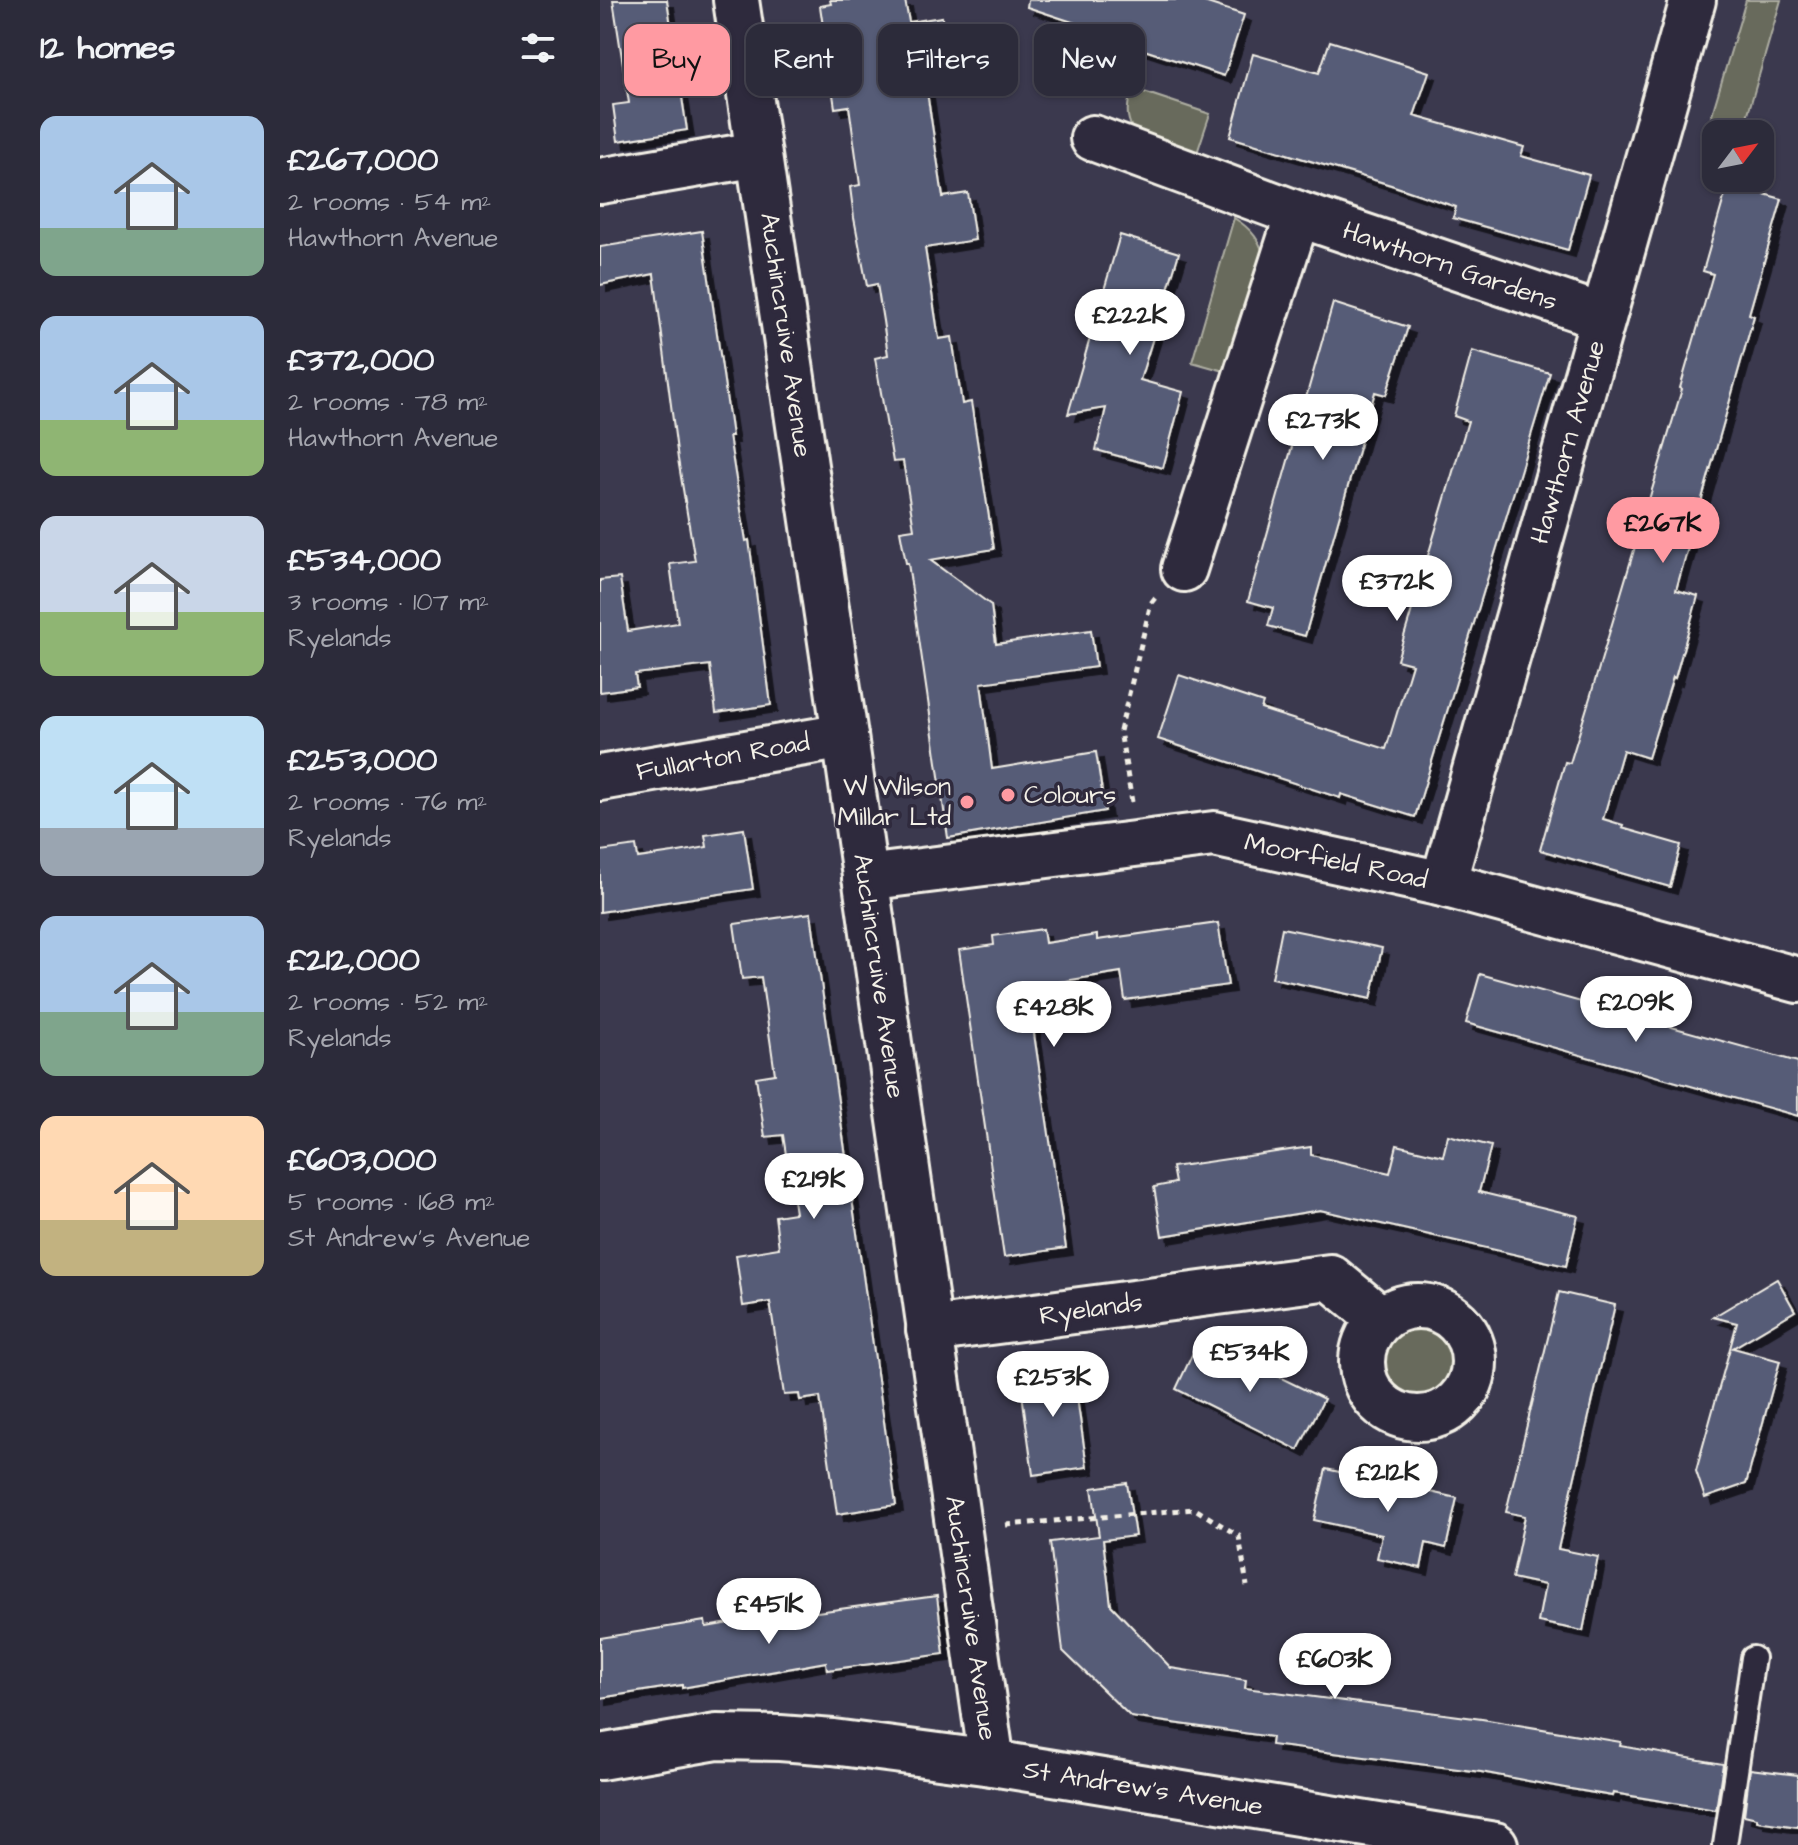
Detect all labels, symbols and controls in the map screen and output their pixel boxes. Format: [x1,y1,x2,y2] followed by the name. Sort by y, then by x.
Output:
[40,24,175,72] text: 12 homes
[624,24,730,96] chip: Buy
[746,24,862,96] chip: Rent
[878,24,1018,96] chip: Filters
[1034,24,1145,96] chip: New
[516,26,560,70] icon: filters
[1702,120,1774,192] north arrow
[1702,120,1774,192] map controls
[288,136,438,184] text: £267,000
[104,148,200,244] icon: home
[288,184,491,220] text: 2 rooms · 54 m²
[751,210,821,460] street label: Auchincruive Avenue
[1338,212,1562,320] street label: Hawthorn Gardens
[288,220,498,256] text: Hawthorn Avenue
[1074,289,1186,357] pin: £222K
[1093,297,1167,333] text: £222K
[288,336,434,384] text: £372,000
[1522,336,1614,548] street label: Hawthorn Avenue
[104,348,200,444] icon: home
[288,384,488,420] text: 2 rooms · 78 m²
[1267,394,1379,462] pin: £273K
[1286,402,1360,438] text: £273K
[288,420,498,456] text: Hawthorn Avenue
[1607,497,1719,565] pin: £267K
[1625,505,1701,541] text: £267K
[288,536,441,584] text: £534,000
[104,548,200,644] icon: home
[1341,555,1453,623] pin: £372K
[1360,563,1434,599] text: £372K
[288,584,489,620] text: 3 rooms · 107 m²
[288,620,392,656] text: Ryelands
[634,724,812,790] street label: Fullarton Road
[288,736,438,784] text: £253,000
[104,748,200,844] icon: home
[838,769,951,835] place label: W Wilson Millar Ltd
[1024,777,1116,813] place label: Colours
[288,784,487,820] text: 2 rooms · 76 m²
[999,786,1017,804] marker: Colours
[958,793,976,811] marker: W Wilson Millar Ltd
[288,820,392,856] text: Ryelands
[1241,824,1431,898] street label: Moorfield Road
[844,851,914,1101] street label: Auchincruive Avenue
[288,936,420,984] text: £212,000
[104,948,200,1044] icon: home
[1580,976,1692,1044] pin: £209K
[998,981,1110,1049] pin: £428K
[288,984,488,1020] text: 2 rooms · 52 m²
[1598,984,1674,1020] text: £209K
[1014,989,1094,1025] text: £428K
[288,1020,392,1056] text: Ryelands
[288,1136,437,1184] text: £603,000
[104,1148,200,1244] icon: home
[758,1153,870,1221] pin: £219K
[783,1161,845,1197] text: £219K
[288,1184,495,1220] text: 5 rooms · 168 m²
[288,1220,530,1256] text: St Andrew's Avenue
[1037,1284,1145,1336] street label: Ryelands
[1194,1326,1306,1394] pin: £534K
[1210,1334,1290,1370] text: £534K
[997,1351,1109,1419] pin: £253K
[1015,1359,1091,1395] text: £253K
[1332,1446,1444,1514] pin: £212K
[1357,1454,1419,1490] text: £212K
[936,1493,1006,1743] street label: Auchincruive Avenue
[713,1578,825,1646] pin: £451K
[734,1586,804,1622] text: £451K
[1279,1633,1391,1701] pin: £603K
[1297,1641,1373,1677] text: £603K
[1021,1751,1265,1825] street label: St Andrew's Avenue

